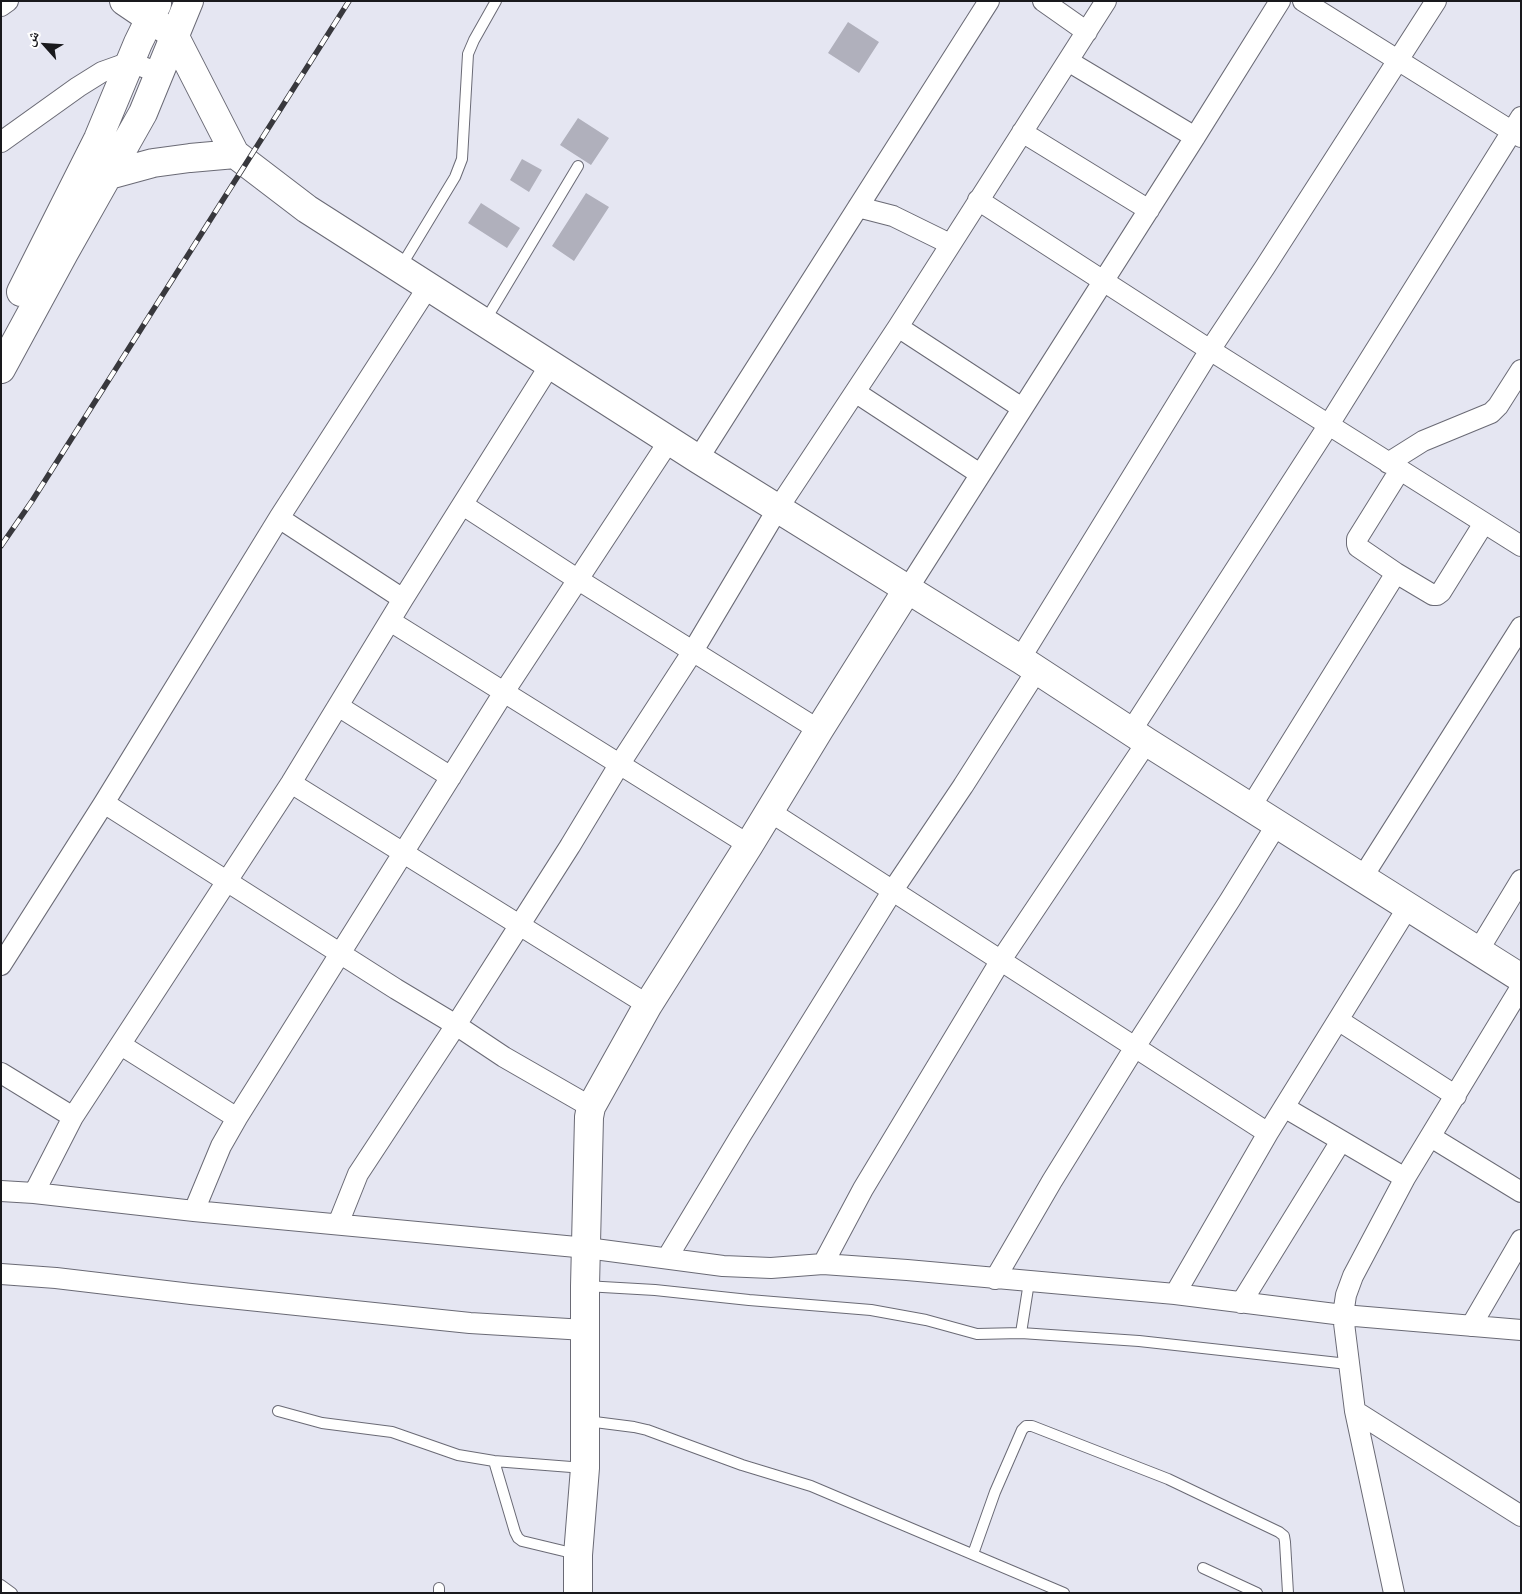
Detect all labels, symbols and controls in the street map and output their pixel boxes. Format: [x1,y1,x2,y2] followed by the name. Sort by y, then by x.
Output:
[20,20,70,70] north arrow
[21,28,42,49] text: ش

